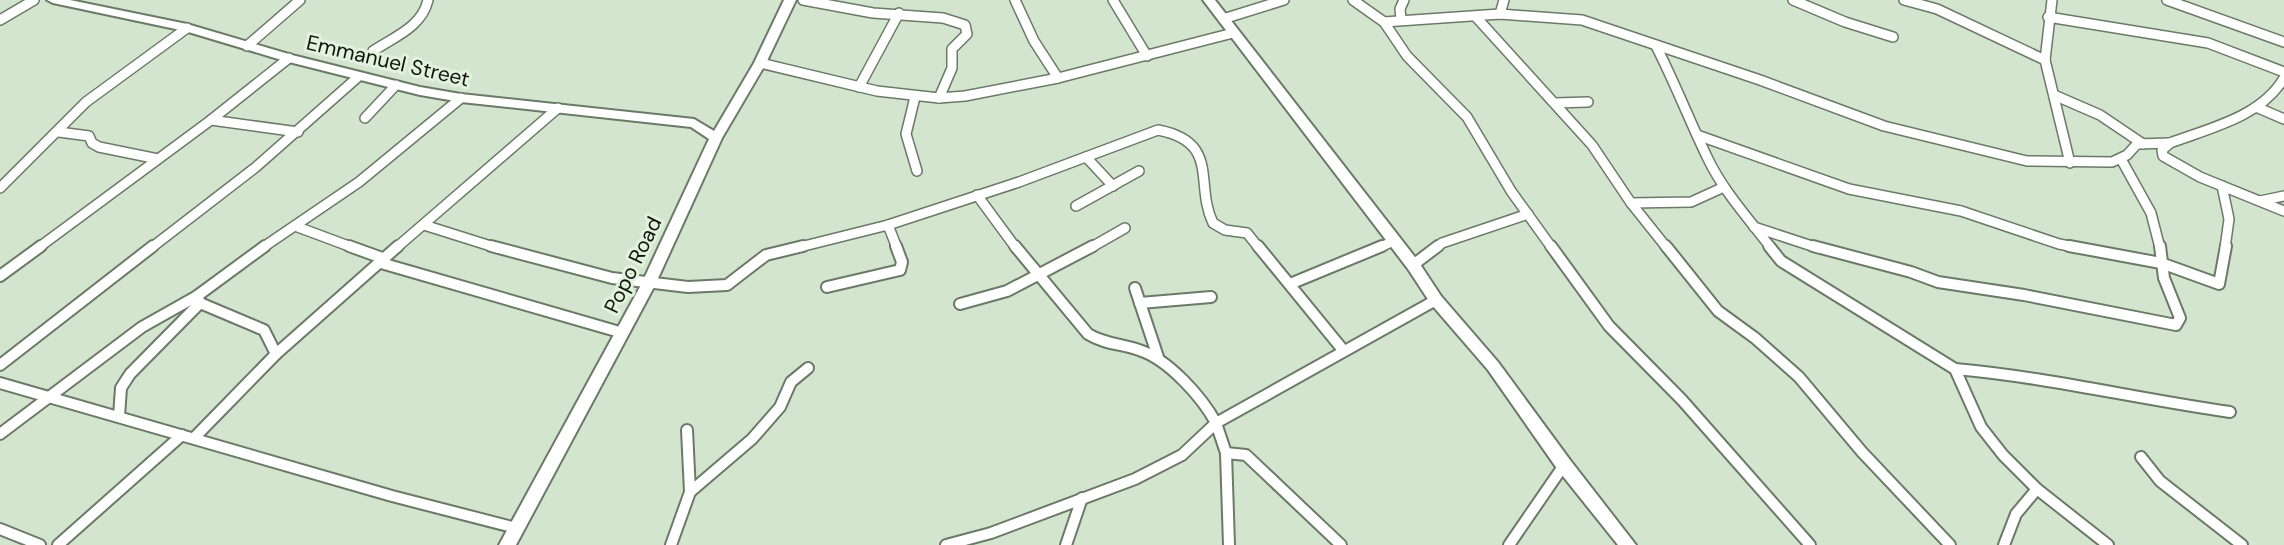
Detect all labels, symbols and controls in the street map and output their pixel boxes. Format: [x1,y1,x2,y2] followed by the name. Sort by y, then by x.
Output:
[304,29,472,93] street label: Emmanuel Street
[598,212,668,318] street label: Popo Road

